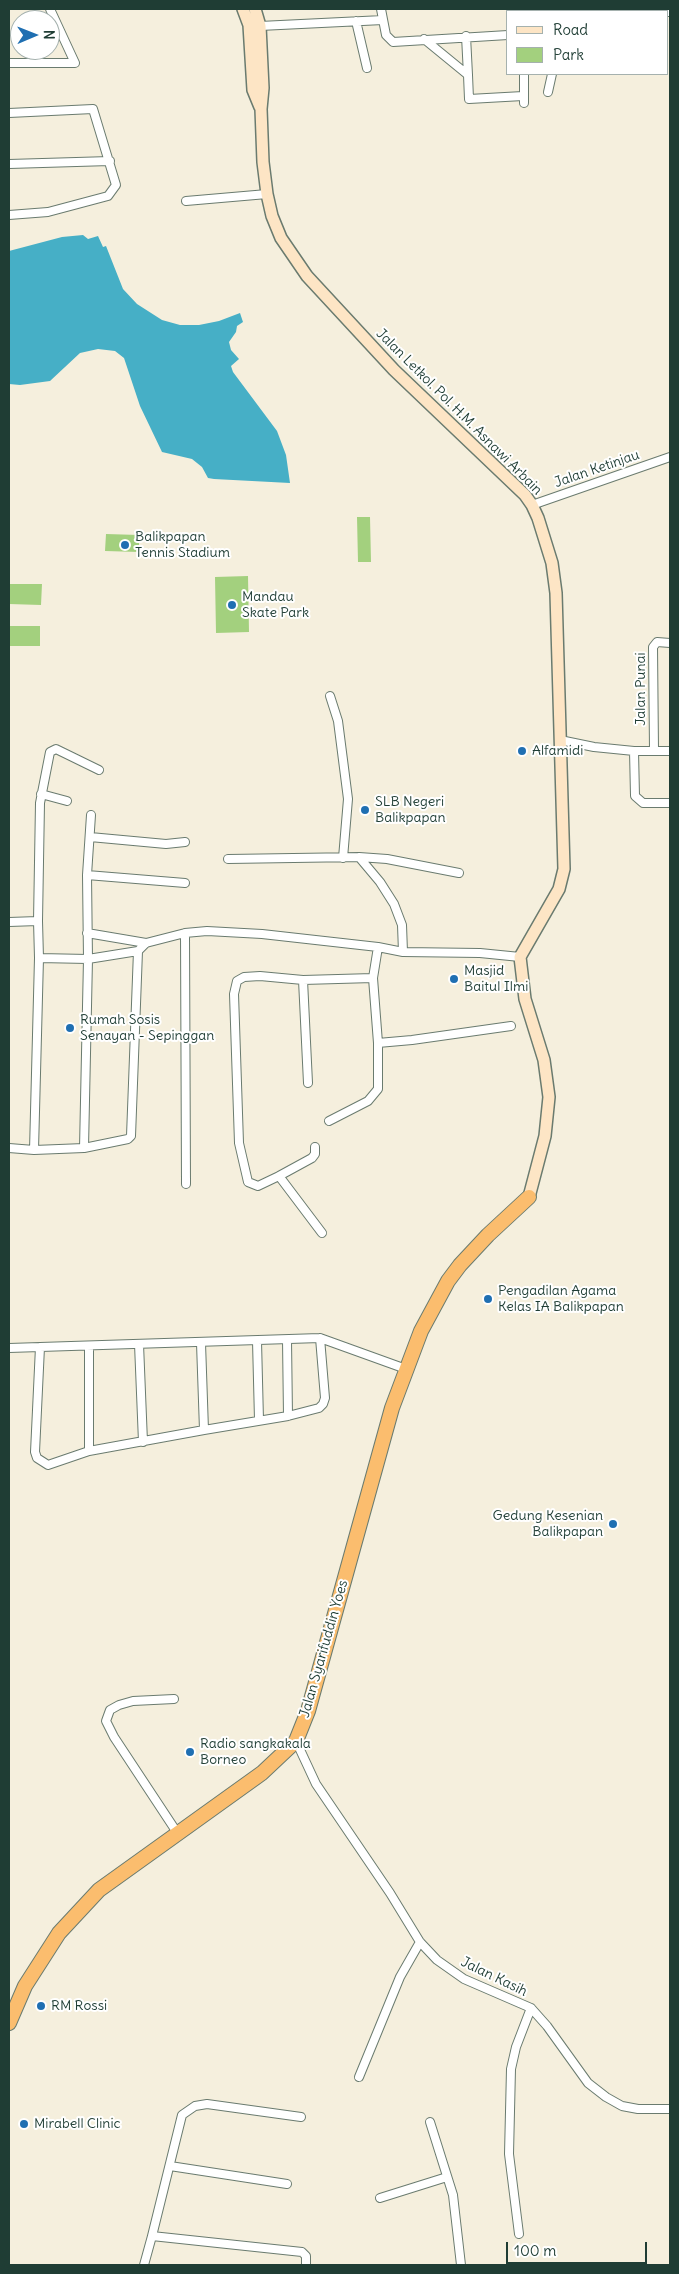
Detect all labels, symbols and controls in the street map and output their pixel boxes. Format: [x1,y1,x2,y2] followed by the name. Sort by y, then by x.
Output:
[10,10,60,60] north arrow
[507,10,669,75] legend
[553,20,588,39] text: Road
[40,30,58,40] text: N
[553,45,584,64] text: Park
[372,325,546,499] street label: Jalan Letkol. Pol. H.M. Asnawi Arbain
[552,447,642,491] street label: Jalan Ketinjau
[135,529,230,562] place label: Balikpapan Tennis Stadium
[119,539,131,551] marker: Balikpapan Tennis Stadium
[242,589,309,622] place label: Mandau Skate Park
[226,599,238,611] marker: Mandau Skate Park
[633,652,649,726] street label: Jalan Punai
[532,743,583,759] place label: Alfamidi
[516,745,528,757] marker: Alfamidi
[375,794,446,826] place label: SLB Negeri Balikpapan
[359,804,371,816] marker: SLB Negeri Balikpapan
[464,963,528,996] place label: Masjid Baitul Ilmi
[448,973,460,985] marker: Masjid Baitul Ilmi
[80,1012,214,1044] place label: Rumah Sosis Senayan - Sepinggan
[64,1022,76,1034] marker: Rumah Sosis Senayan - Sepinggan
[498,1283,624,1315] place label: Pengadilan Agama Kelas IA Balikpapan
[482,1293,494,1305] marker: Pengadilan Agama Kelas IA Balikpapan
[493,1508,603,1540] place label: Gedung Kesenian Balikpapan
[607,1518,619,1530] marker: Gedung Kesenian Balikpapan
[296,1578,352,1720] street label: Jalan Syarifuddin Yoes
[200,1736,311,1768] place label: Radio sangkakala Borneo
[184,1746,196,1758] marker: Radio sangkakala Borneo
[458,1954,530,2000] street label: Jalan Kasih
[51,1998,107,2014] place label: RM Rossi
[35,2000,47,2012] marker: RM Rossi
[34,2116,121,2132] place label: Mirabell Clinic
[18,2118,30,2130] marker: Mirabell Clinic
[509,2232,650,2264] scale bar
[514,2241,556,2260] text: 100 m

